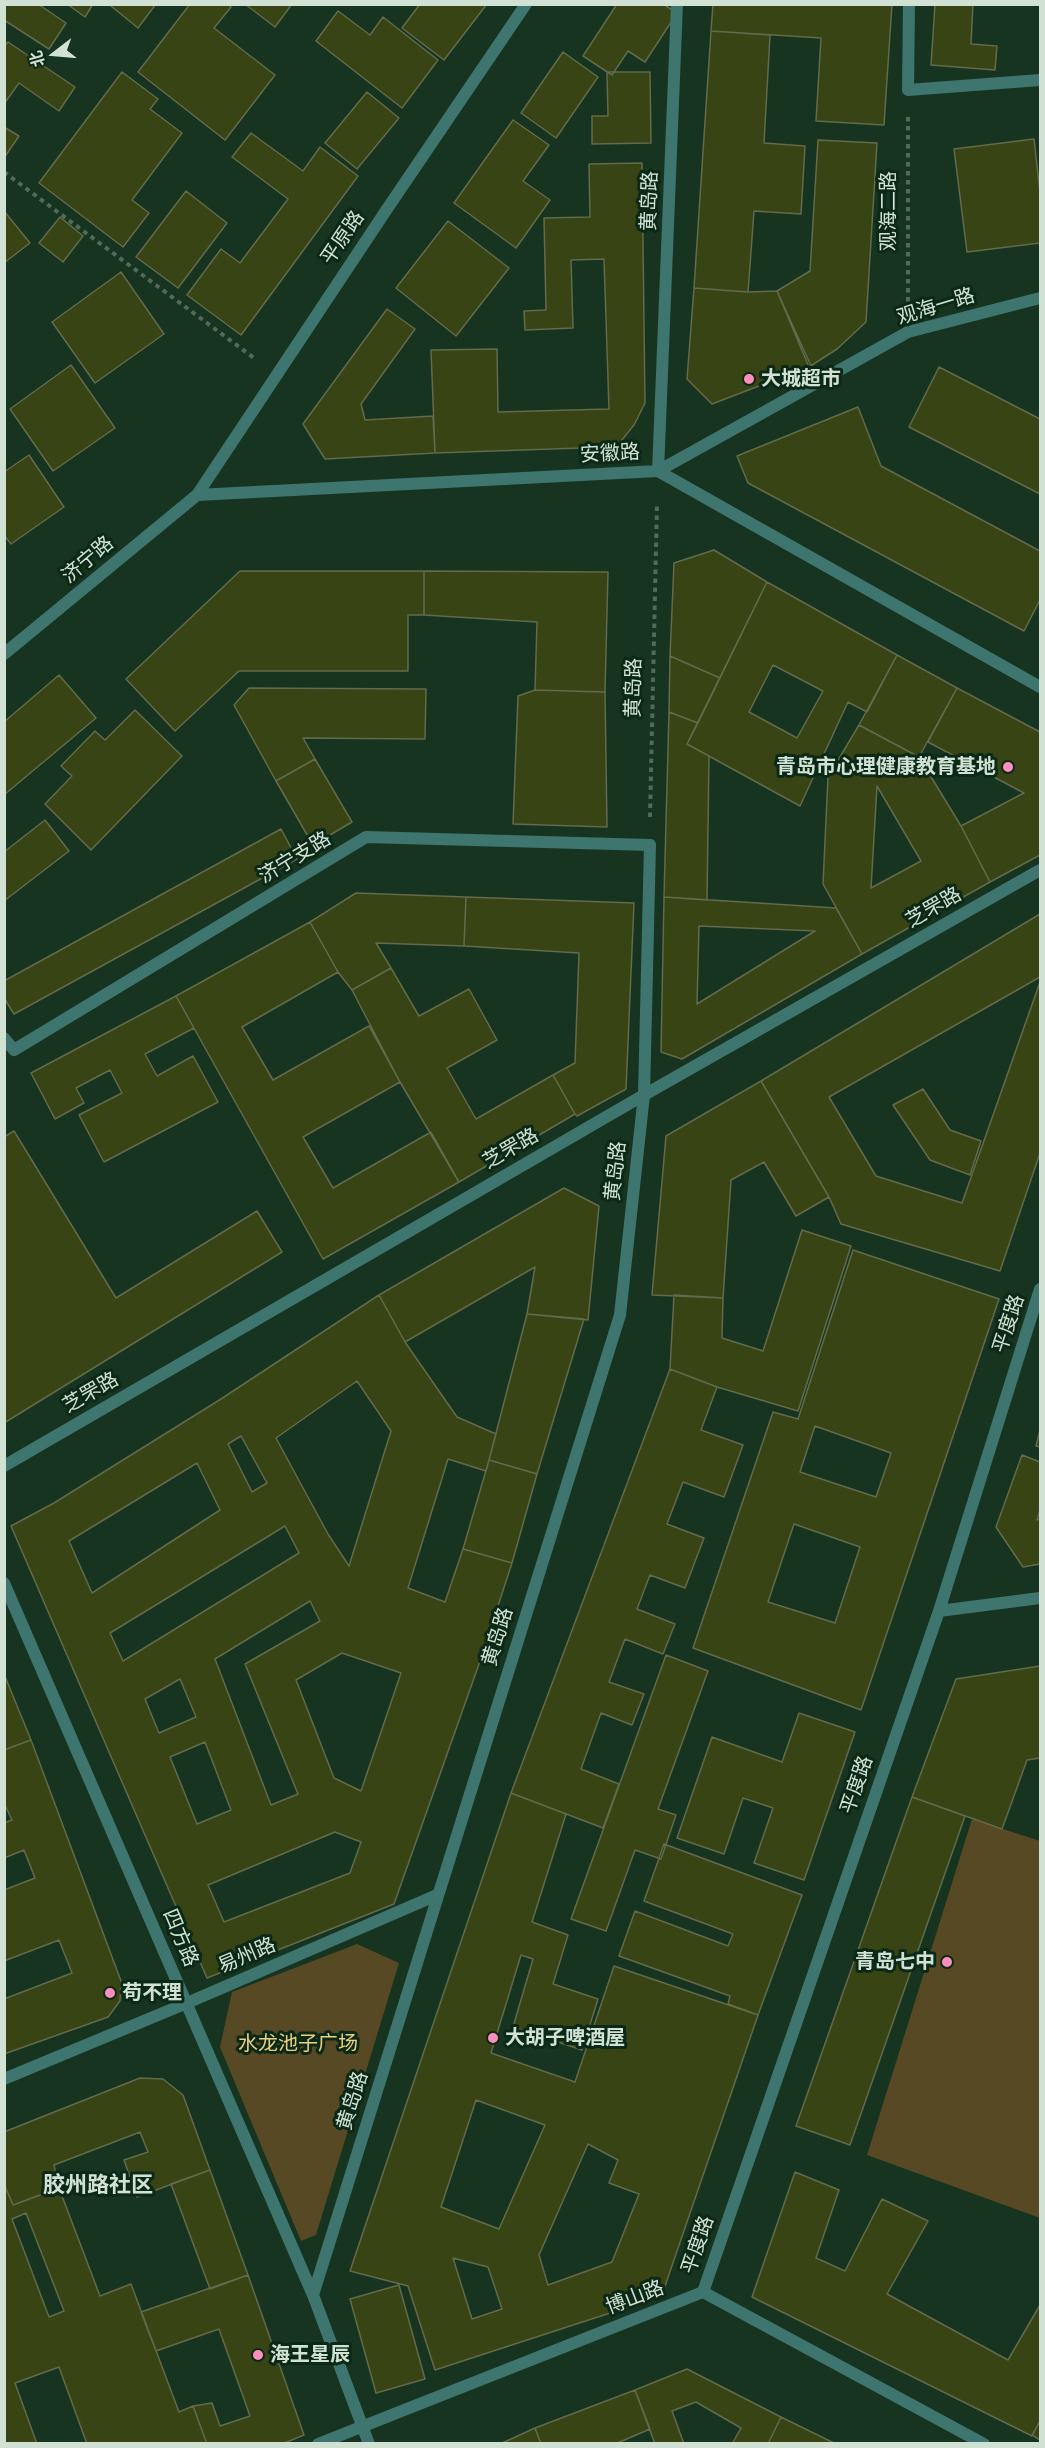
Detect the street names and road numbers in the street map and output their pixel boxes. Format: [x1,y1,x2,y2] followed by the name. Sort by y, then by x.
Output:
[637,171,663,231] street label: 黄岛路
[877,171,901,251] street label: 观海二路
[316,206,370,270] street label: 平原路
[894,284,978,330] street label: 观海一路
[579,440,641,468] street label: 安徽路
[57,532,119,588] street label: 济宁路
[621,658,647,718] street label: 黄岛路
[255,827,335,889] street label: 济宁支路
[902,883,966,933] street label: 芝罘路
[479,1124,543,1174] street label: 芝罘路
[601,1140,631,1202] street label: 黄岛路
[988,1292,1030,1356] street label: 平度路
[59,1368,123,1418] street label: 芝罘路
[478,1605,518,1669] street label: 黄岛路
[836,1753,878,1817] street label: 平度路
[157,1906,203,1970] street label: 四方路
[215,1933,279,1979] street label: 易州路
[333,2069,373,2133] street label: 黄岛路
[677,2213,719,2277] street label: 平度路
[603,2276,667,2320] street label: 博山路

